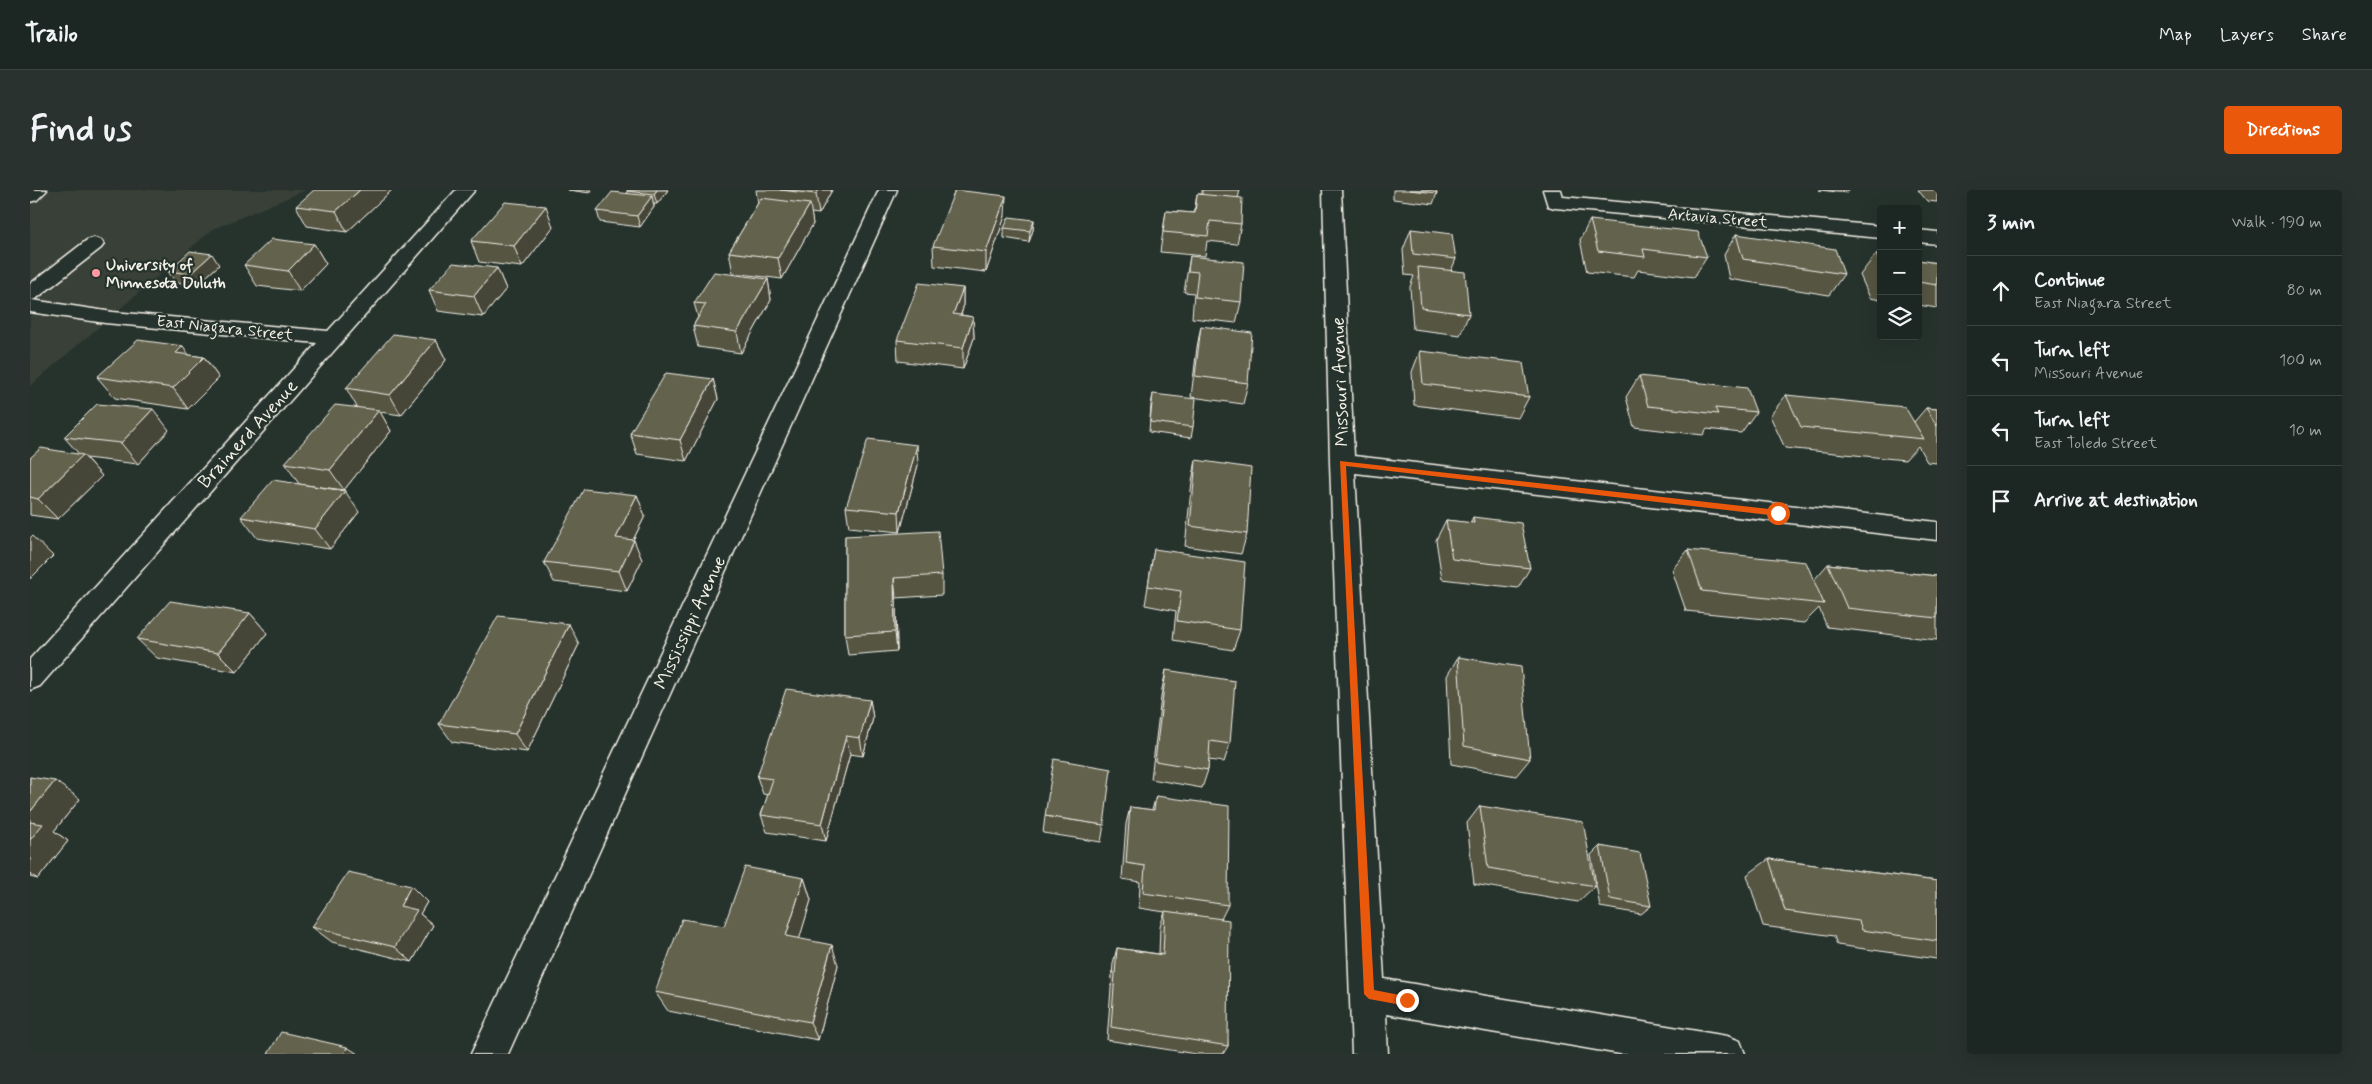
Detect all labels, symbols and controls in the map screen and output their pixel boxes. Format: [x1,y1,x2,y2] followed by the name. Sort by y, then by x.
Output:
[25,19,78,50] text: Trailo
[2159,23,2192,47] text: Map
[2220,23,2274,47] text: Layers
[2302,23,2347,47] text: Share
[2224,106,2342,154] button: Directions
[30,107,132,153] text: Find us
[1667,204,1769,233] street label: Artavia Street
[1877,205,1922,340] map controls
[1877,205,1922,250] button: +
[1987,209,2035,237] text: 3 min
[2232,212,2322,233] text: Walk · 190 m
[1877,250,1922,295] button: −
[106,255,226,294] place label: University of Minnesota Duluth
[90,267,102,279] marker: University of Minnesota Duluth
[2034,268,2105,293] text: Continue
[1987,277,2015,305] icon: ahead
[2287,280,2322,301] text: 80 m
[2034,293,2172,314] text: East Niagara Street
[1877,295,1922,340] button: layers
[155,311,295,347] street label: East Niagara Street
[1326,317,1355,447] street label: Missouri Avenue
[2034,338,2110,363] text: Turn left
[1987,347,2015,375] icon: left
[2279,350,2322,371] text: 100 m
[2034,363,2143,384] text: Missouri Avenue
[192,374,304,494] street label: Brainerd Avenue
[2034,408,2110,433] text: Turn left
[1987,417,2015,445] icon: left
[2289,420,2322,441] text: 10 m
[2034,433,2157,454] text: East Toledo Street
[1987,487,2015,515] icon: arrive
[2034,488,2198,513] text: Arrive at destination
[1767,502,1790,525] route start
[649,552,732,693] street label: Mississippi Avenue
[1396,989,1419,1012] route end

